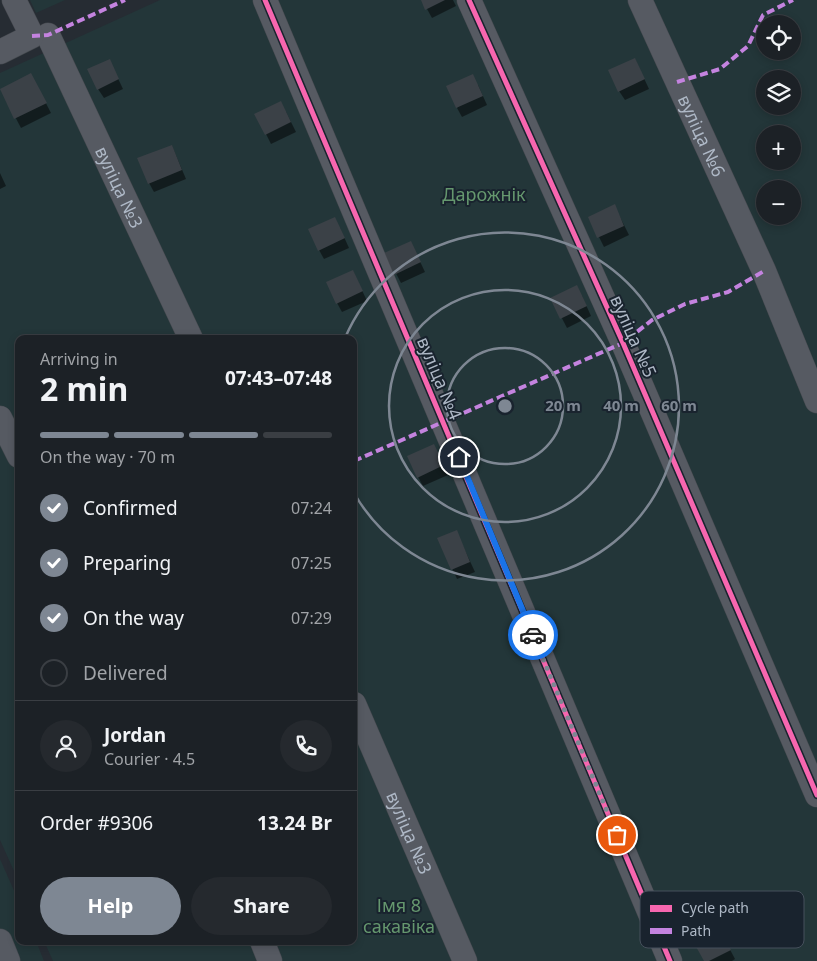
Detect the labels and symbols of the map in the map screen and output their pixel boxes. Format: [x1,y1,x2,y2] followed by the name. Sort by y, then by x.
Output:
[673,91,731,180] street label: вуліца №6
[90,142,149,232] street label: вуліца №3
[442,182,526,206] park label: Дарожнік
[605,291,663,381] street label: вуліца №5
[412,333,468,423] street label: вуліца №4
[545,395,581,415] text: 20 m
[603,395,639,415] text: 40 m
[661,395,697,415] text: 60 m
[496,397,514,415] centre of rings
[438,436,480,478] pin
[508,610,558,660] courier
[381,787,438,878] street label: вуліца №3
[596,814,638,856] pin
[640,891,804,948] legend
[363,893,435,938] park label: Імя 8 сакавіка
[681,898,749,917] text: Cycle path
[681,921,711,940] text: Path

